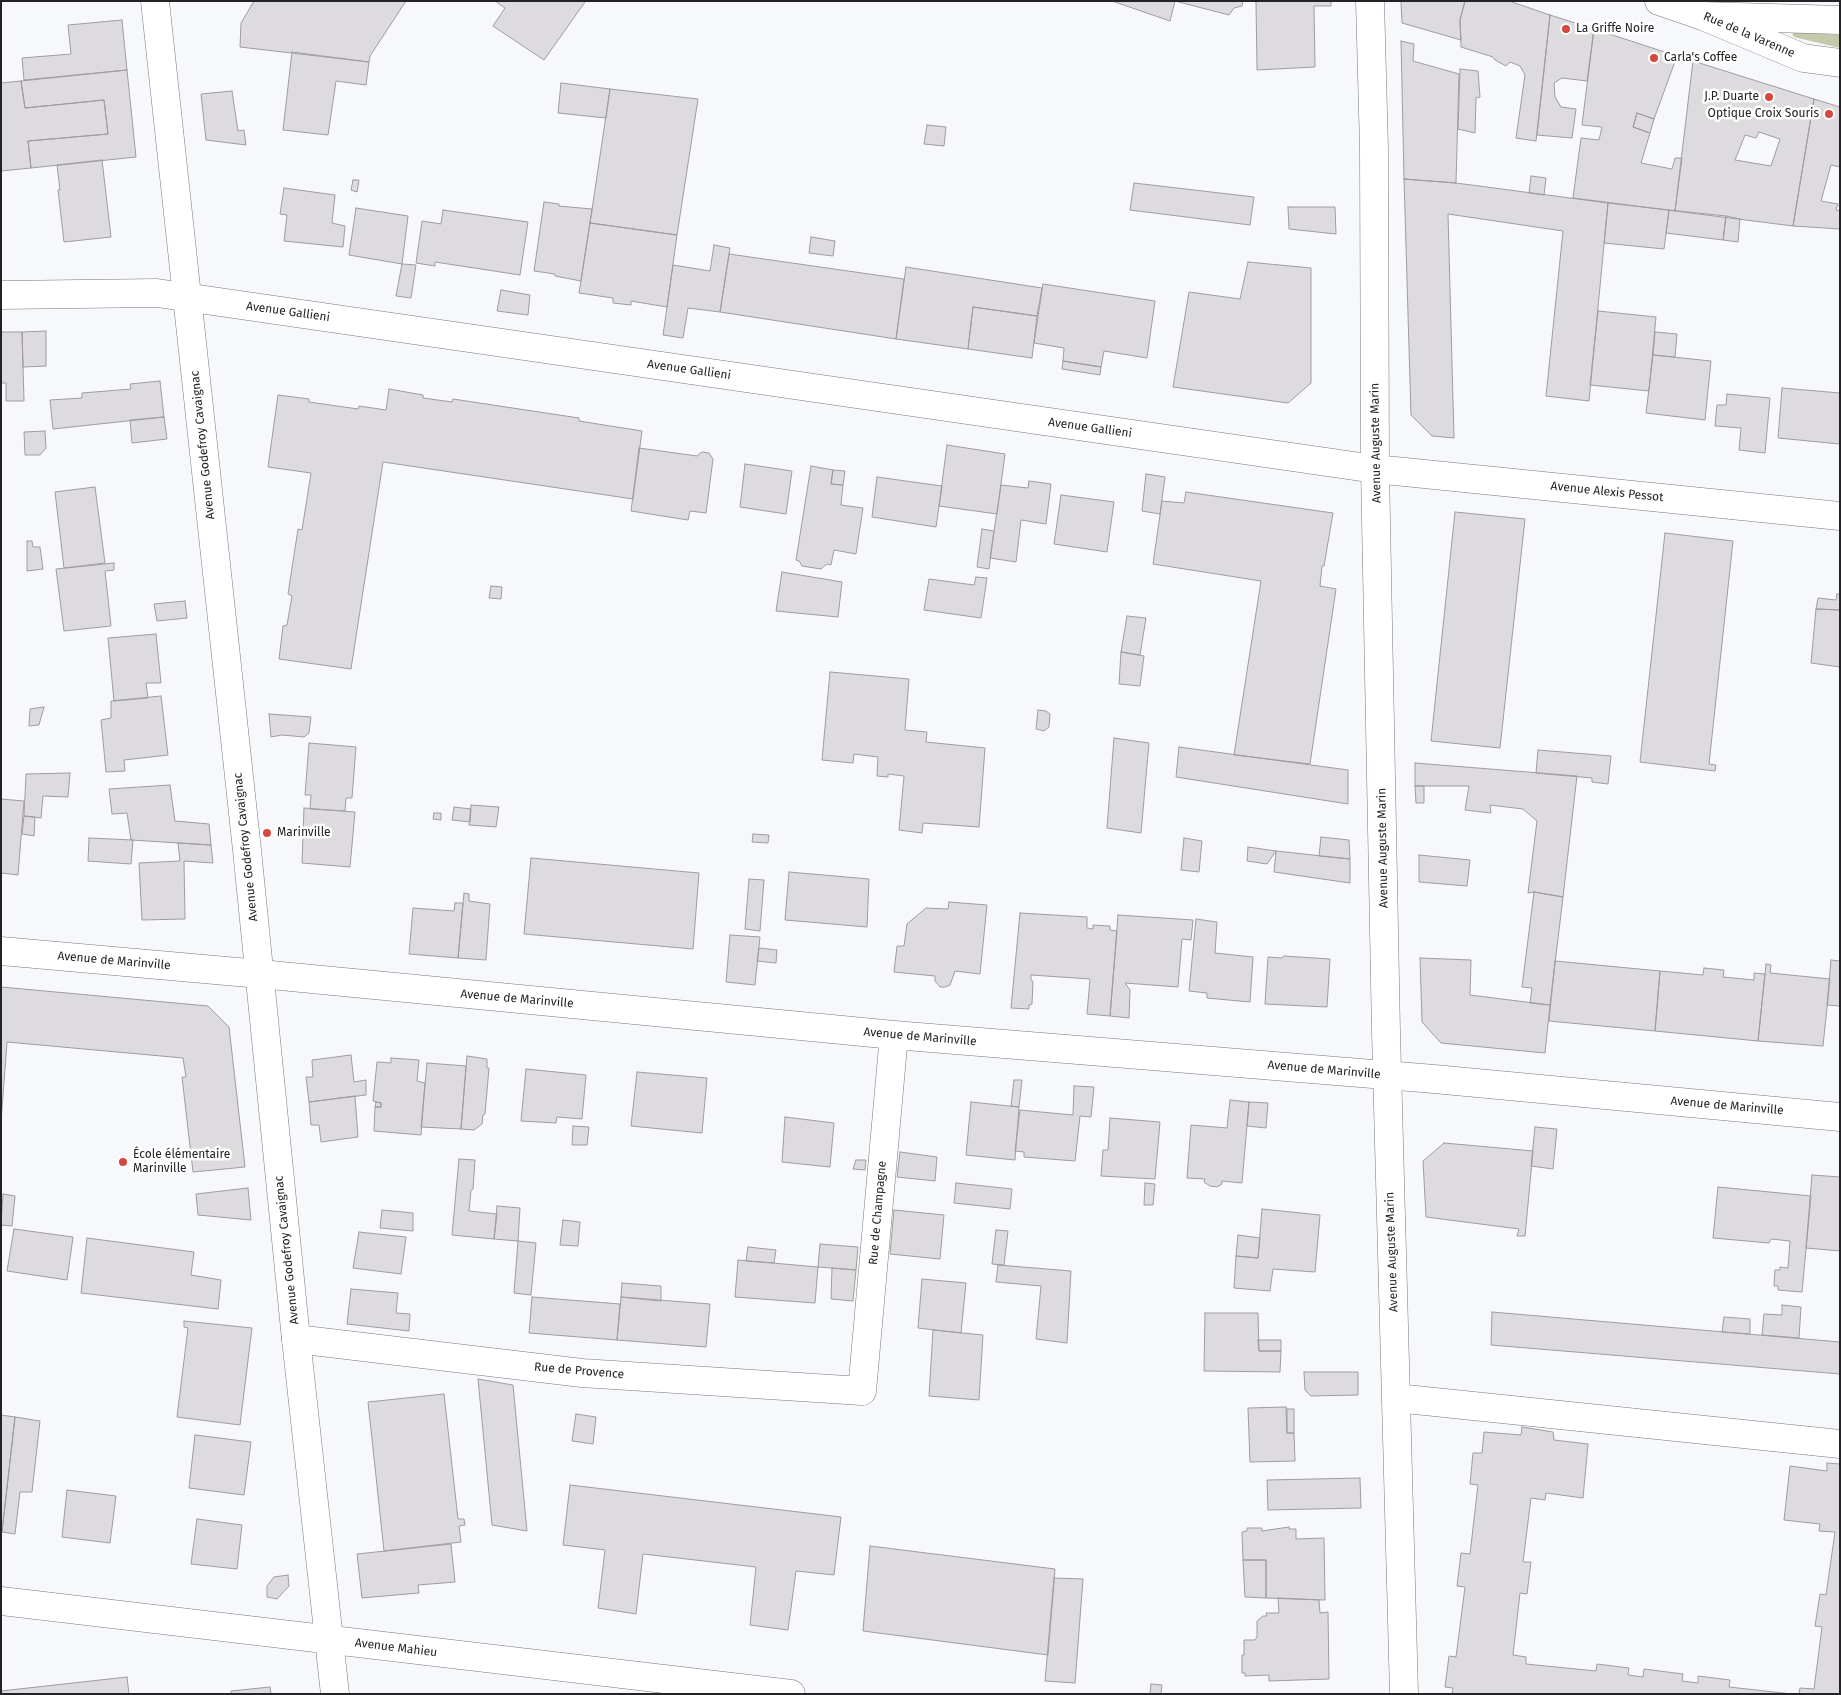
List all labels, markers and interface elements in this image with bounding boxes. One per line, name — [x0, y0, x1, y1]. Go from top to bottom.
street label: Rue de la Varenne — [1701, 9, 1797, 61]
place label: La Griffe Noire — [1576, 22, 1654, 36]
marker: La Griffe Noire — [1560, 23, 1572, 35]
place label: Carla's Coffee — [1664, 51, 1737, 65]
marker: Carla's Coffee — [1648, 52, 1660, 64]
place label: J.P. Duarte — [1704, 90, 1759, 104]
marker: J.P. Duarte — [1763, 91, 1775, 103]
place label: Optique Croix Souris — [1708, 107, 1819, 121]
marker: Optique Croix Souris — [1823, 108, 1835, 120]
street label: Avenue Gallieni — [245, 299, 331, 325]
street label: Avenue Gallieni — [646, 357, 732, 383]
street label: Avenue Godefroy Cavaignac — [188, 370, 218, 520]
street label: Avenue Auguste Marin — [1368, 383, 1384, 503]
street label: Avenue Gallieni — [1047, 415, 1133, 441]
street label: Avenue Alexis Pessot — [1550, 479, 1664, 505]
street label: Avenue Godefroy Cavaignac — [231, 772, 261, 922]
street label: Avenue Auguste Marin — [1375, 788, 1391, 908]
place label: Marinville — [277, 826, 331, 840]
marker: Marinville — [261, 827, 273, 839]
street label: Avenue de Marinville — [57, 949, 171, 973]
street label: Avenue de Marinville — [460, 987, 574, 1011]
street label: Avenue de Marinville — [863, 1025, 977, 1049]
street label: Avenue de Marinville — [1267, 1058, 1381, 1082]
street label: Avenue de Marinville — [1670, 1094, 1784, 1118]
place label: École élémentaire Marinville — [133, 1148, 230, 1176]
marker: École élémentaire Marinville — [117, 1156, 129, 1168]
street label: Rue de Champagne — [866, 1160, 890, 1266]
street label: Avenue Godefroy Cavaignac — [272, 1175, 302, 1325]
street label: Avenue Auguste Marin — [1383, 1192, 1401, 1312]
street label: Rue de Provence — [533, 1360, 625, 1382]
street label: Avenue Mahieu — [354, 1636, 438, 1660]

